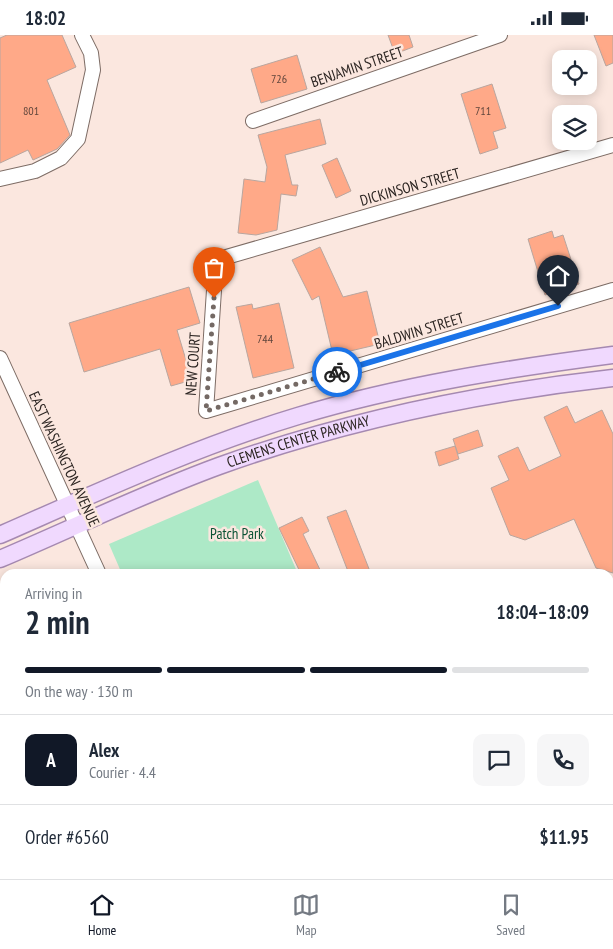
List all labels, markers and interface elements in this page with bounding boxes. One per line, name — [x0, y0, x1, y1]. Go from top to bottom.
text: 18:02 — [25, 6, 66, 30]
street label: BENJAMIN STREET — [308, 42, 406, 91]
map controls — [552, 50, 597, 150]
button: locate — [552, 50, 597, 95]
house number: 726 — [271, 71, 287, 86]
house number: 801 — [23, 103, 39, 118]
house number: 711 — [475, 103, 491, 118]
button: layers — [552, 105, 597, 150]
street label: DICKINSON STREET — [358, 163, 462, 210]
pin — [193, 247, 235, 298]
icon: bag — [200, 254, 228, 282]
pin — [537, 255, 579, 306]
icon: home — [544, 262, 572, 290]
street label: BALDWIN STREET — [372, 308, 466, 353]
street label: NEW COURT — [181, 331, 204, 396]
house number: 744 — [257, 331, 274, 346]
courier — [312, 347, 362, 397]
icon: bike — [323, 358, 351, 386]
street label: EAST WASHINGTON AVENUE — [25, 388, 104, 529]
street label: CLEMENS CENTER PARKWAY — [224, 411, 372, 472]
park label: Patch Park — [210, 524, 264, 543]
text: Arriving in — [25, 583, 82, 603]
text: 18:04–18:09 — [496, 600, 589, 624]
text: 2 min — [25, 601, 90, 643]
text: On the way · 130 m — [25, 681, 133, 701]
button: chat — [473, 734, 525, 786]
button: phone — [537, 734, 589, 786]
text: Alex — [89, 738, 119, 762]
text: A — [46, 748, 56, 772]
text: Courier · 4.4 — [89, 762, 156, 782]
text: Order #6560 — [25, 825, 109, 849]
text: $11.95 — [540, 825, 589, 849]
tab: Home — [88, 891, 116, 939]
tab: Map — [292, 891, 320, 939]
tab: Saved — [496, 891, 525, 939]

